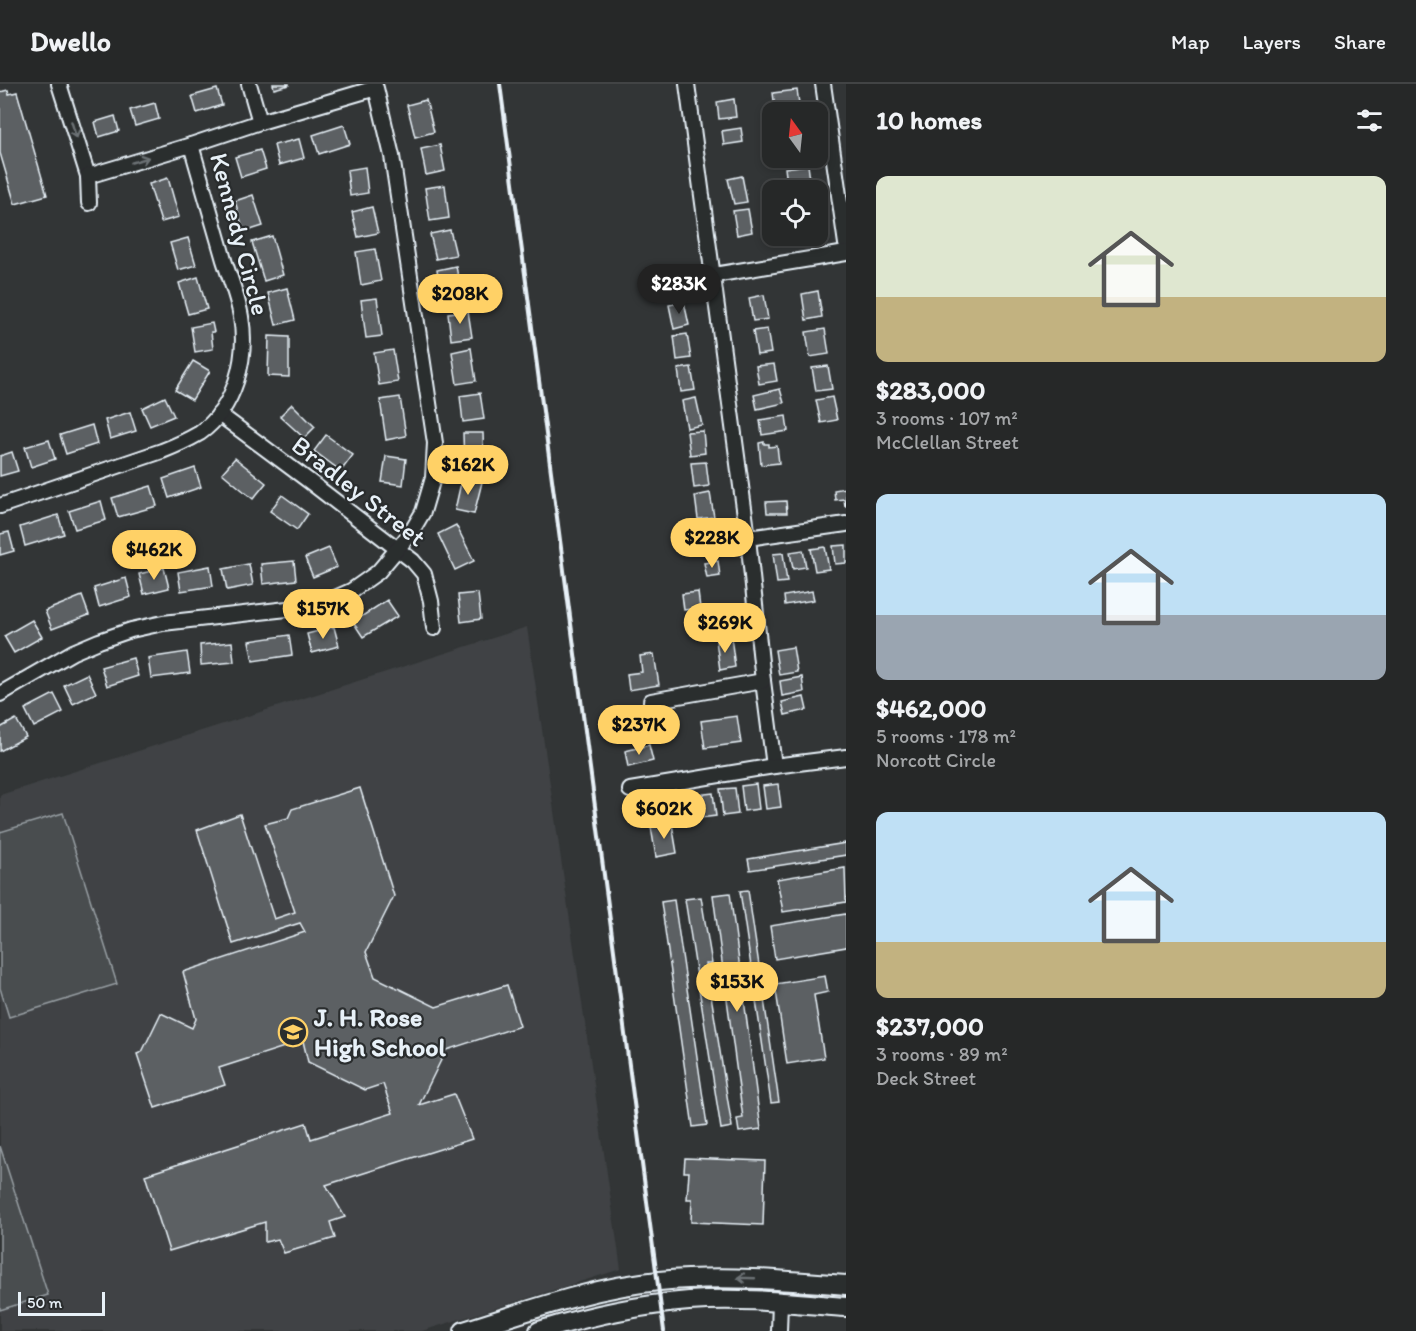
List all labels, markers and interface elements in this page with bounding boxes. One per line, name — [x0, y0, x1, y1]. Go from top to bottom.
text: Dwello — [30, 24, 111, 58]
text: Map — [1171, 29, 1210, 54]
text: Layers — [1243, 29, 1301, 54]
text: Share — [1334, 29, 1386, 54]
north arrow — [762, 102, 828, 168]
map controls — [762, 102, 828, 246]
text: 10 homes — [876, 104, 982, 136]
icon: filters — [1353, 104, 1386, 137]
one-way arrow — [69, 120, 80, 139]
street label: Kennedy Circle — [203, 149, 277, 319]
one-way arrow — [130, 154, 149, 165]
button: locate — [762, 180, 828, 246]
icon: home — [1077, 215, 1185, 323]
pin: $283K — [637, 264, 721, 315]
text: $283K — [651, 271, 707, 295]
pin: $208K — [418, 274, 502, 325]
text: $208K — [432, 281, 488, 305]
text: $283,000 — [876, 374, 986, 406]
text: 3 rooms · 107 m² — [876, 406, 1018, 430]
street label: Bradley Street — [285, 429, 433, 554]
text: McClellan Street — [876, 430, 1019, 454]
pin: $162K — [426, 445, 510, 496]
text: $162K — [441, 452, 495, 476]
pin: $228K — [670, 518, 754, 569]
text: $228K — [685, 525, 739, 549]
pin: $462K — [112, 530, 196, 581]
icon: home — [1077, 533, 1185, 641]
text: $462K — [126, 537, 182, 561]
pin: $157K — [281, 589, 365, 640]
text: $157K — [297, 596, 349, 620]
pin: $269K — [683, 603, 767, 654]
text: $269K — [698, 610, 752, 634]
text: $462,000 — [876, 692, 986, 724]
pin: $237K — [597, 705, 681, 756]
text: $237K — [612, 712, 666, 736]
text: 5 rooms · 178 m² — [876, 724, 1016, 748]
text: Norcott Circle — [876, 748, 996, 772]
pin: $602K — [622, 789, 706, 840]
text: $602K — [636, 796, 692, 820]
icon: home — [1077, 851, 1185, 959]
pin: $153K — [695, 962, 779, 1013]
text: $153K — [710, 969, 764, 993]
place label: J. H. Rose High School — [313, 1001, 446, 1063]
text: $237,000 — [876, 1010, 984, 1042]
school or university icon: J. H. Rose High School — [277, 1016, 309, 1048]
text: 3 rooms · 89 m² — [876, 1042, 1008, 1066]
text: Deck Street — [876, 1066, 976, 1090]
one-way arrow — [736, 1273, 756, 1284]
scale bar — [18, 1289, 105, 1316]
text: 50 m — [27, 1293, 62, 1312]

